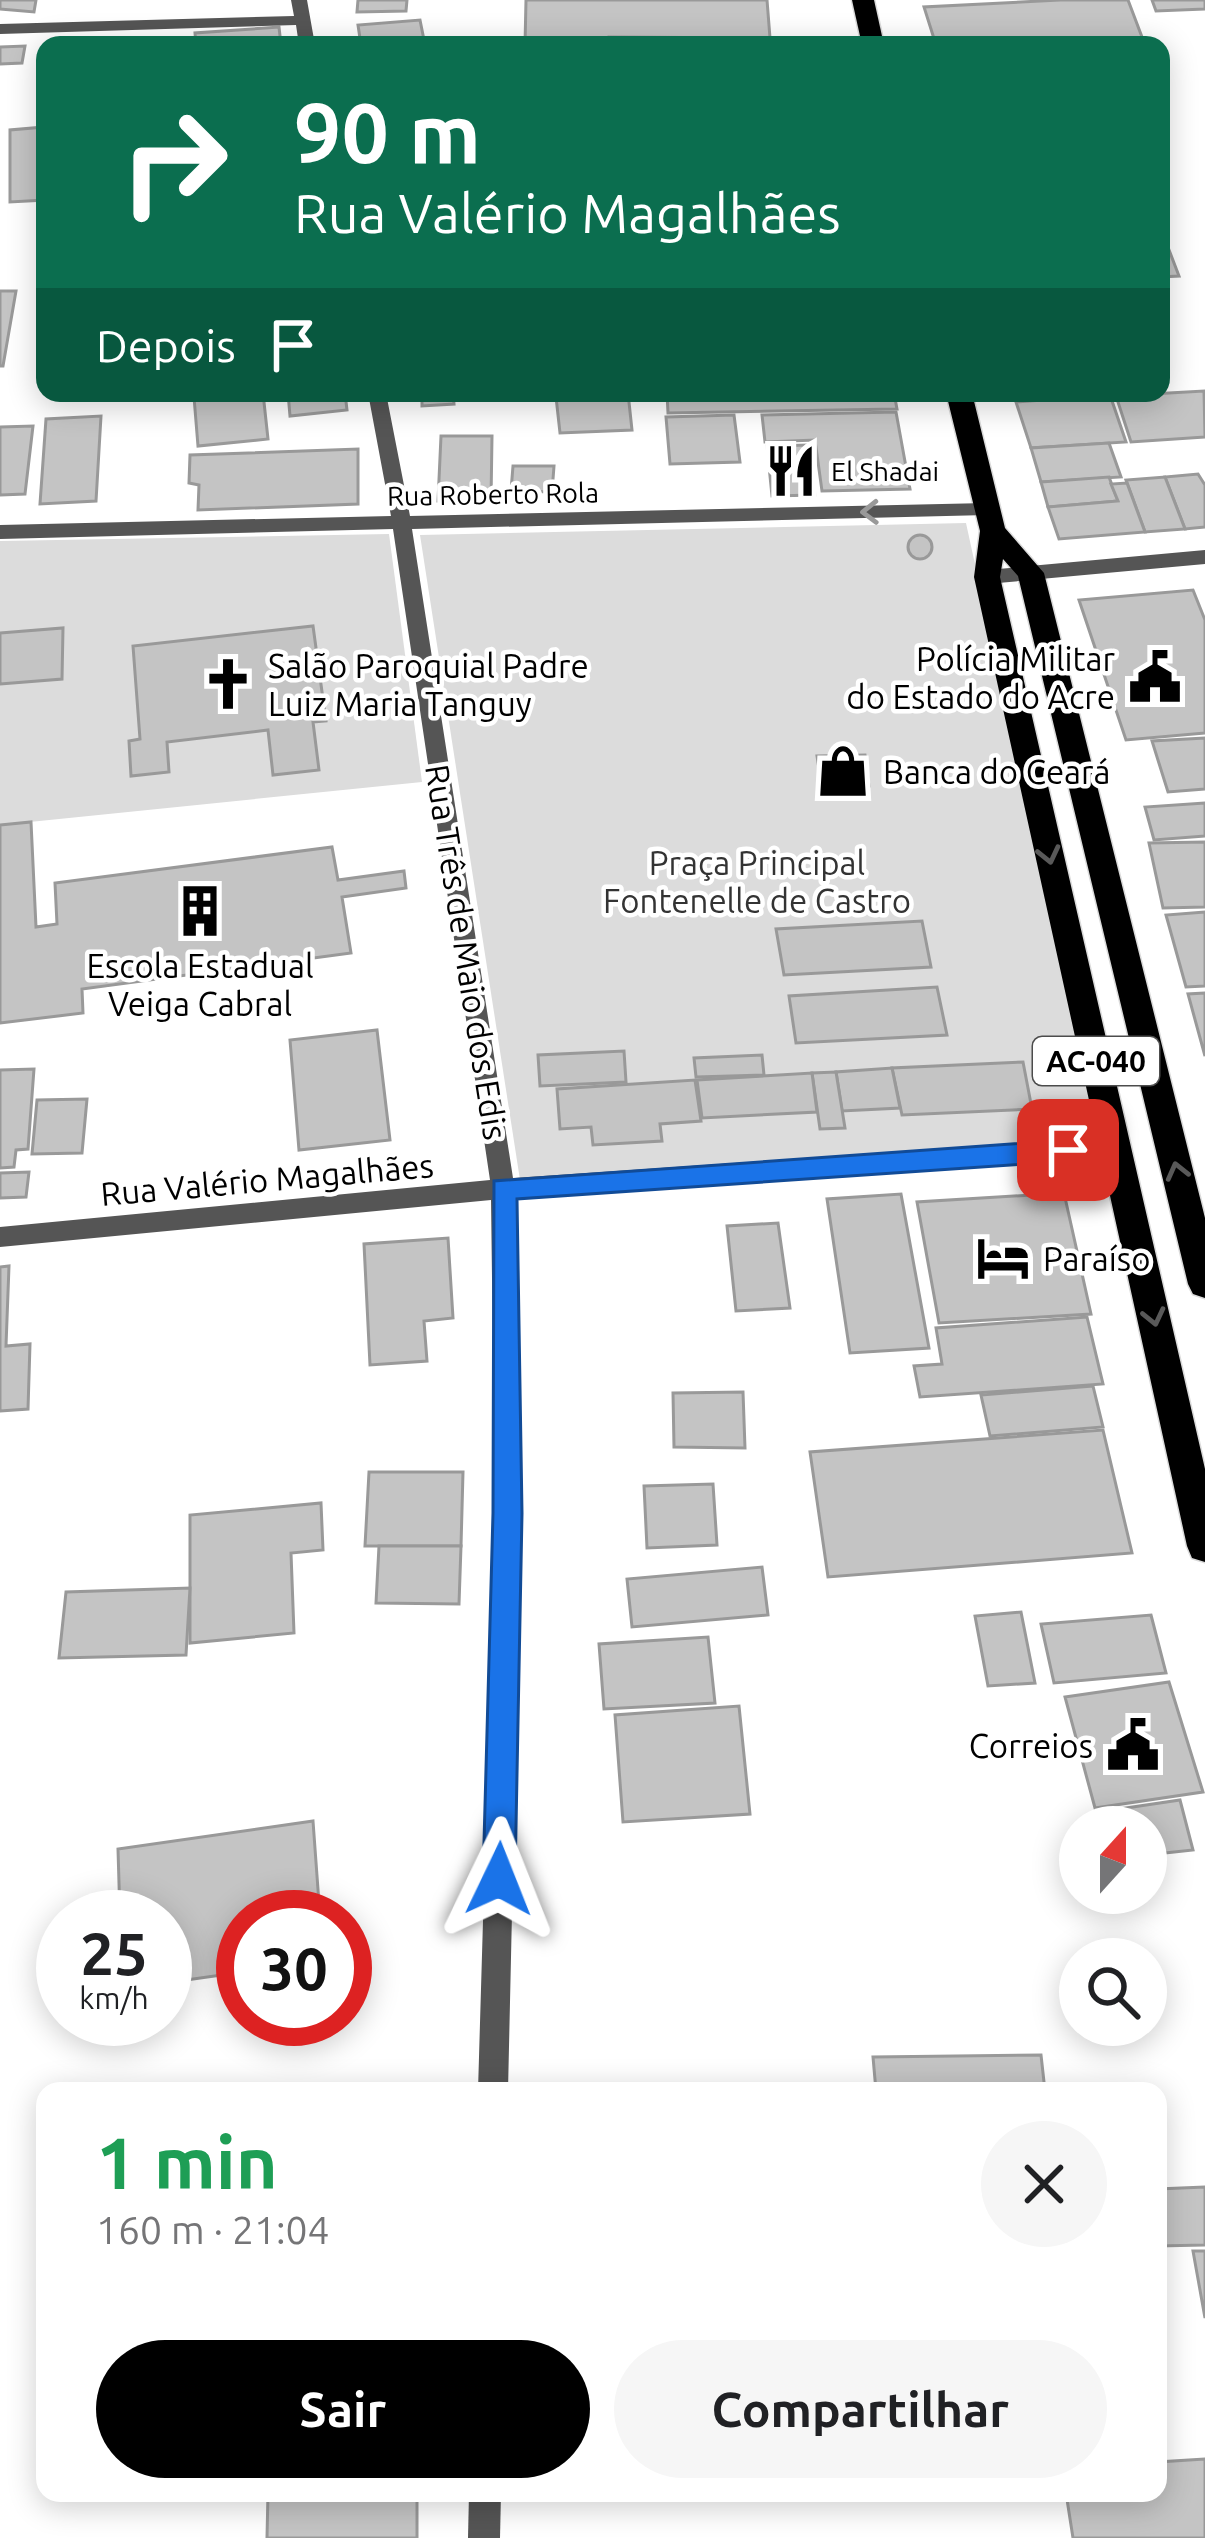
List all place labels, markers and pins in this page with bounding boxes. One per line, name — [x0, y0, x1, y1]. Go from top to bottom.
restaurant icon: El Shadai — [762, 442, 820, 500]
place label: El Shadai — [831, 456, 939, 486]
place label: Polícia Militar do Estado do Acre — [846, 640, 1115, 715]
place label: Salão Paroquial Padre Luiz Maria Tanguy — [268, 647, 589, 722]
public building icon: Polícia Militar do Estado do Acre — [1126, 648, 1184, 706]
church icon: Salão Paroquial Padre Luiz Maria Tanguy — [199, 655, 257, 713]
shop icon: Banca do Ceará — [814, 742, 872, 800]
place label: Banca do Ceará — [883, 753, 1111, 790]
building icon: Escola Estadual Veiga Cabral — [171, 882, 229, 940]
place label: Escola Estadual Veiga Cabral — [86, 947, 314, 1022]
pin — [1017, 1099, 1119, 1201]
hotel icon: Paraíso — [974, 1229, 1032, 1287]
place label: Paraíso — [1043, 1240, 1150, 1277]
public building icon: Correios — [1104, 1716, 1162, 1774]
place label: Correios — [969, 1727, 1093, 1764]

